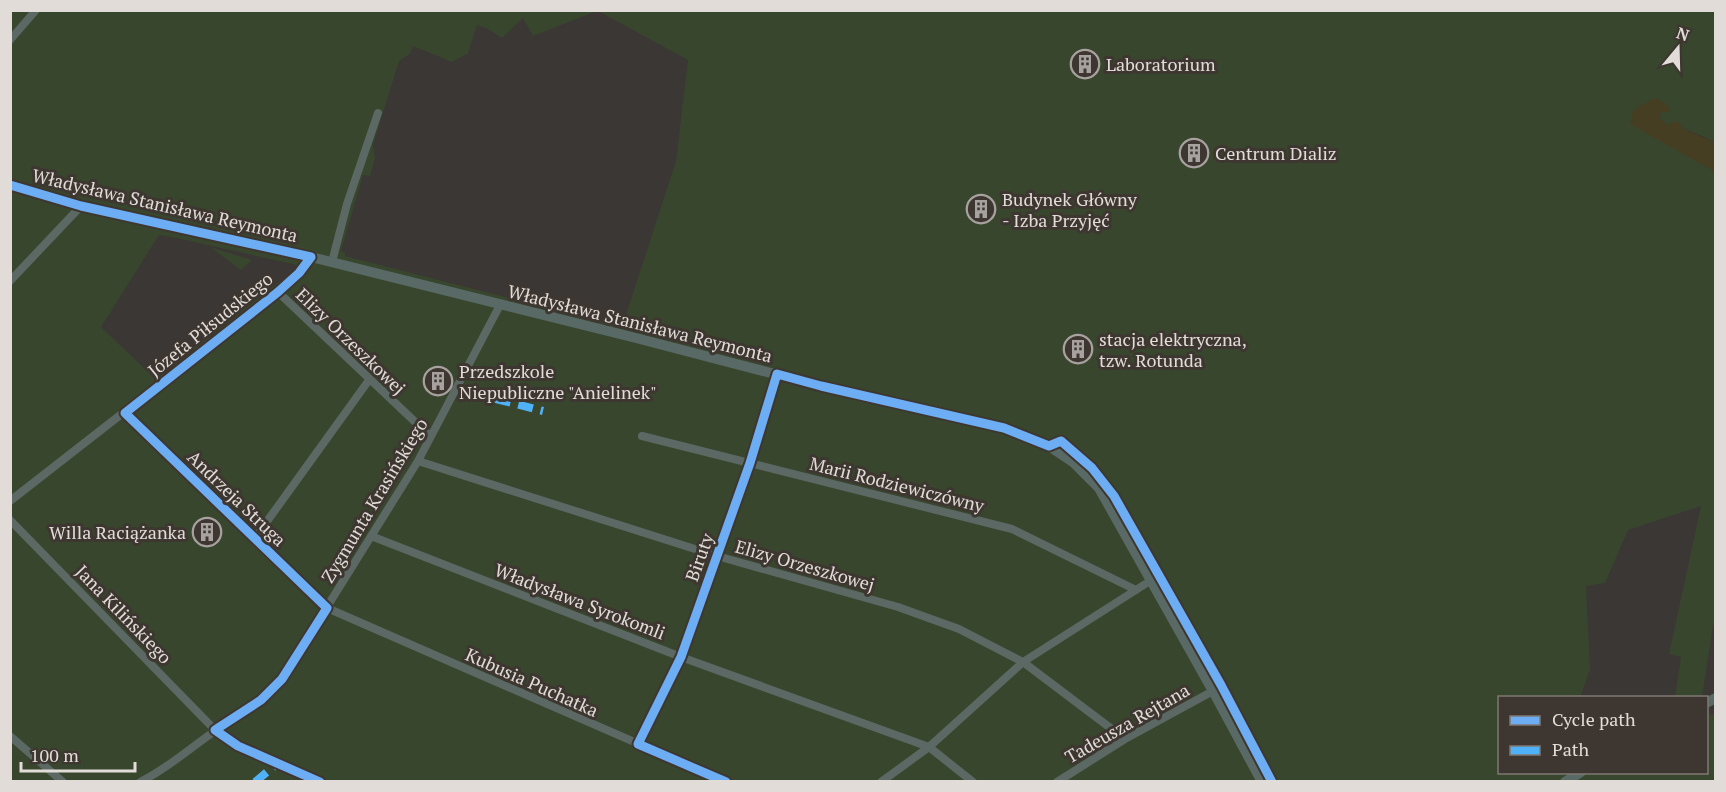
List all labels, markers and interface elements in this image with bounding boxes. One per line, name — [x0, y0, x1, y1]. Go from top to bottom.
north arrow — [1648, 18, 1708, 78]
text: N — [1674, 21, 1692, 46]
building icon: Laboratorium — [1069, 48, 1101, 80]
place label: Laboratorium — [1106, 52, 1216, 76]
building icon: Centrum Dializ — [1178, 137, 1210, 169]
place label: Centrum Dializ — [1215, 141, 1337, 165]
street label: Władysława Stanisława Reymonta — [30, 163, 300, 247]
place label: Budynek Główny - Izba Przyjęć — [1002, 187, 1138, 232]
building icon: Budynek Główny - Izba Przyjęć — [965, 193, 997, 225]
street label: Józefa Piłsudskiego — [143, 266, 278, 382]
street label: Władysława Stanisława Reymonta — [505, 278, 775, 368]
street label: Elizy Orzeszkowej — [291, 282, 411, 400]
place label: stacja elektryczna, tzw. Rotunda — [1099, 327, 1247, 372]
building icon: stacja elektryczna, tzw. Rotunda — [1062, 333, 1094, 365]
place label: Przedszkole Niepubliczne "Anielinek" — [459, 359, 657, 404]
building icon: Przedszkole Niepubliczne "Anielinek" — [422, 365, 454, 397]
street label: Zygmunta Krasińskiego — [315, 413, 433, 587]
street label: Andrzeja Struga — [183, 445, 291, 551]
street label: Marii Rodziewiczówny — [807, 451, 988, 518]
building icon: Willa Raciążanka — [191, 516, 223, 548]
place label: Willa Raciążanka — [49, 520, 186, 544]
street label: Biruty — [679, 529, 719, 584]
street label: Elizy Orzeszkowej — [733, 534, 877, 596]
street label: Władysława Syrokomli — [491, 557, 669, 645]
street label: Jana Kilińskiego — [71, 559, 177, 669]
street label: Kubusia Puchatka — [462, 642, 602, 722]
street label: Tadeusza Rejtana — [1060, 678, 1194, 768]
legend — [1498, 696, 1708, 774]
text: Cycle path — [1552, 707, 1636, 731]
scale bar — [21, 735, 135, 773]
text: Path — [1552, 737, 1589, 761]
text: 100 m — [30, 743, 79, 767]

